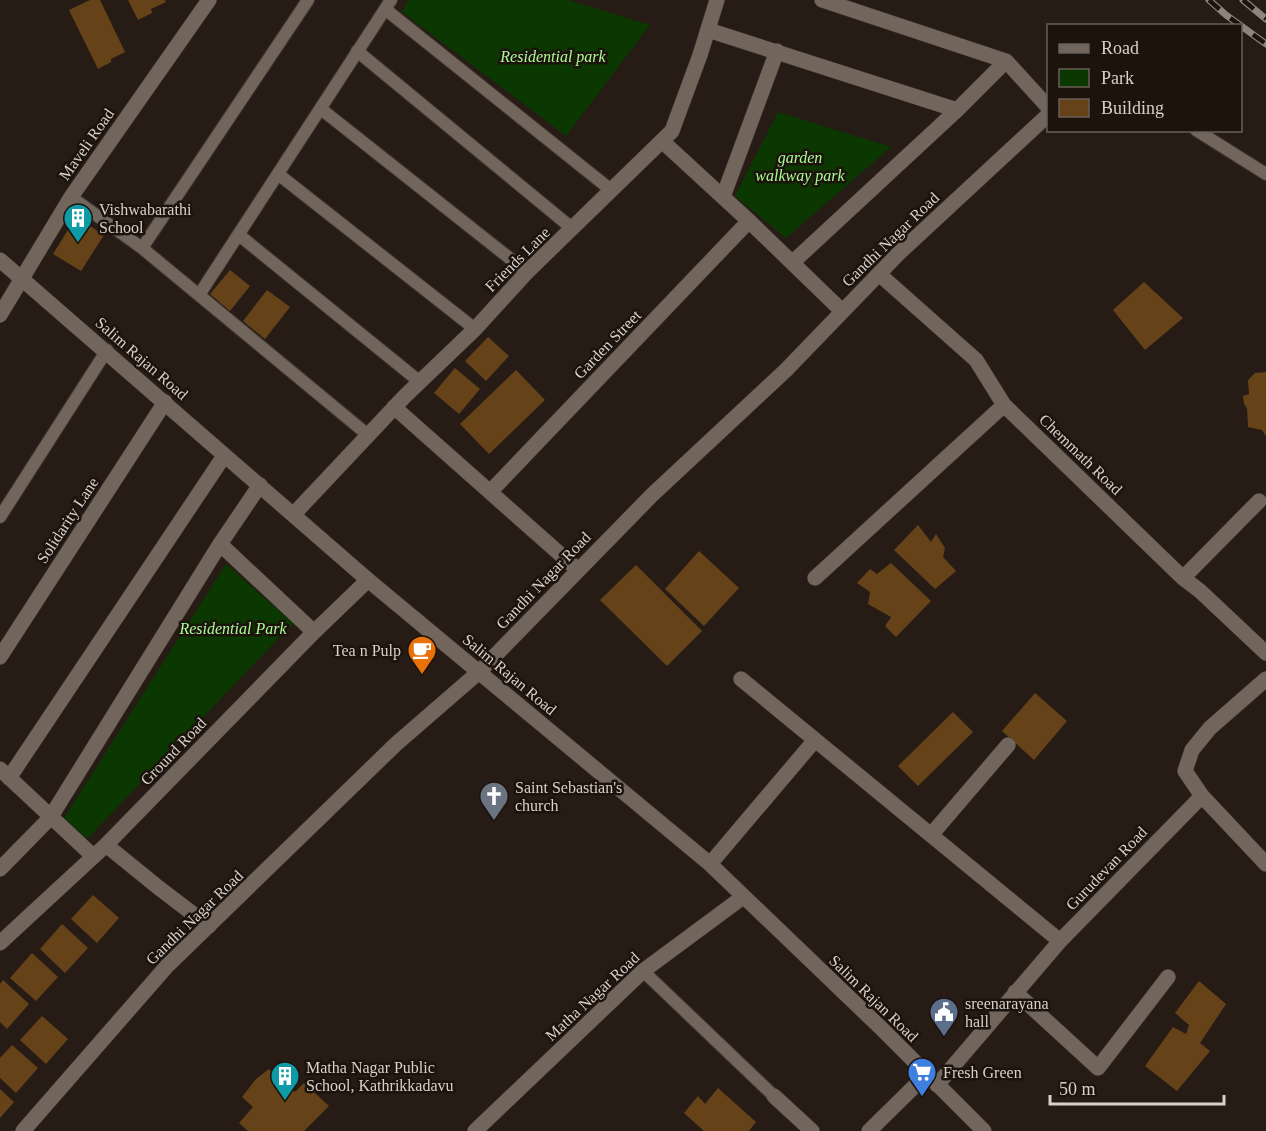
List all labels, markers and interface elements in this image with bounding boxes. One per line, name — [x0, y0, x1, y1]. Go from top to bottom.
legend — [1047, 24, 1242, 132]
text: Road — [1101, 38, 1139, 58]
park label: Residential park — [499, 48, 607, 66]
text: Park — [1101, 68, 1134, 88]
text: Building — [1101, 98, 1164, 118]
street label: Maveli Road — [56, 105, 117, 183]
park label: garden walkway park — [755, 149, 846, 185]
street label: Gandhi Nagar Road — [838, 189, 943, 291]
place label: Vishwabarathi School — [99, 201, 192, 236]
building icon: Vishwabarathi School — [62, 202, 94, 244]
street label: Friends Lane — [482, 224, 553, 295]
street label: Garden Street — [571, 306, 645, 382]
street label: Salim Rajan Road — [92, 314, 191, 404]
street label: Chemmath Road — [1036, 411, 1125, 498]
street label: Solidarity Lane — [33, 474, 102, 567]
street label: Gandhi Nagar Road — [493, 528, 595, 633]
park label: Residential Park — [178, 620, 287, 637]
street label: Salim Rajan Road — [459, 630, 560, 719]
cafe icon: Tea n Pulp — [406, 634, 438, 676]
place label: Tea n Pulp — [333, 642, 401, 660]
street label: Ground Road — [137, 714, 210, 788]
place label: Saint Sebastian's church — [515, 779, 622, 814]
church icon: Saint Sebastian's church — [478, 780, 510, 822]
street label: Gurudevan Road — [1062, 823, 1150, 913]
street label: Gandhi Nagar Road — [142, 867, 247, 969]
street label: Matha Nagar Road — [542, 949, 643, 1045]
street label: Salim Rajan Road — [825, 952, 921, 1046]
place label: sreenarayana hall — [965, 995, 1049, 1030]
public building icon: sreenarayana hall — [928, 996, 960, 1038]
supermarket icon: Fresh Green — [906, 1056, 938, 1098]
place label: Matha Nagar Public School, Kathrikkadavu — [306, 1059, 454, 1094]
building icon: Matha Nagar Public School, Kathrikkadavu — [269, 1060, 301, 1102]
place label: Fresh Green — [943, 1064, 1022, 1081]
scale bar — [1050, 1068, 1224, 1106]
text: 50 m — [1059, 1079, 1096, 1099]

